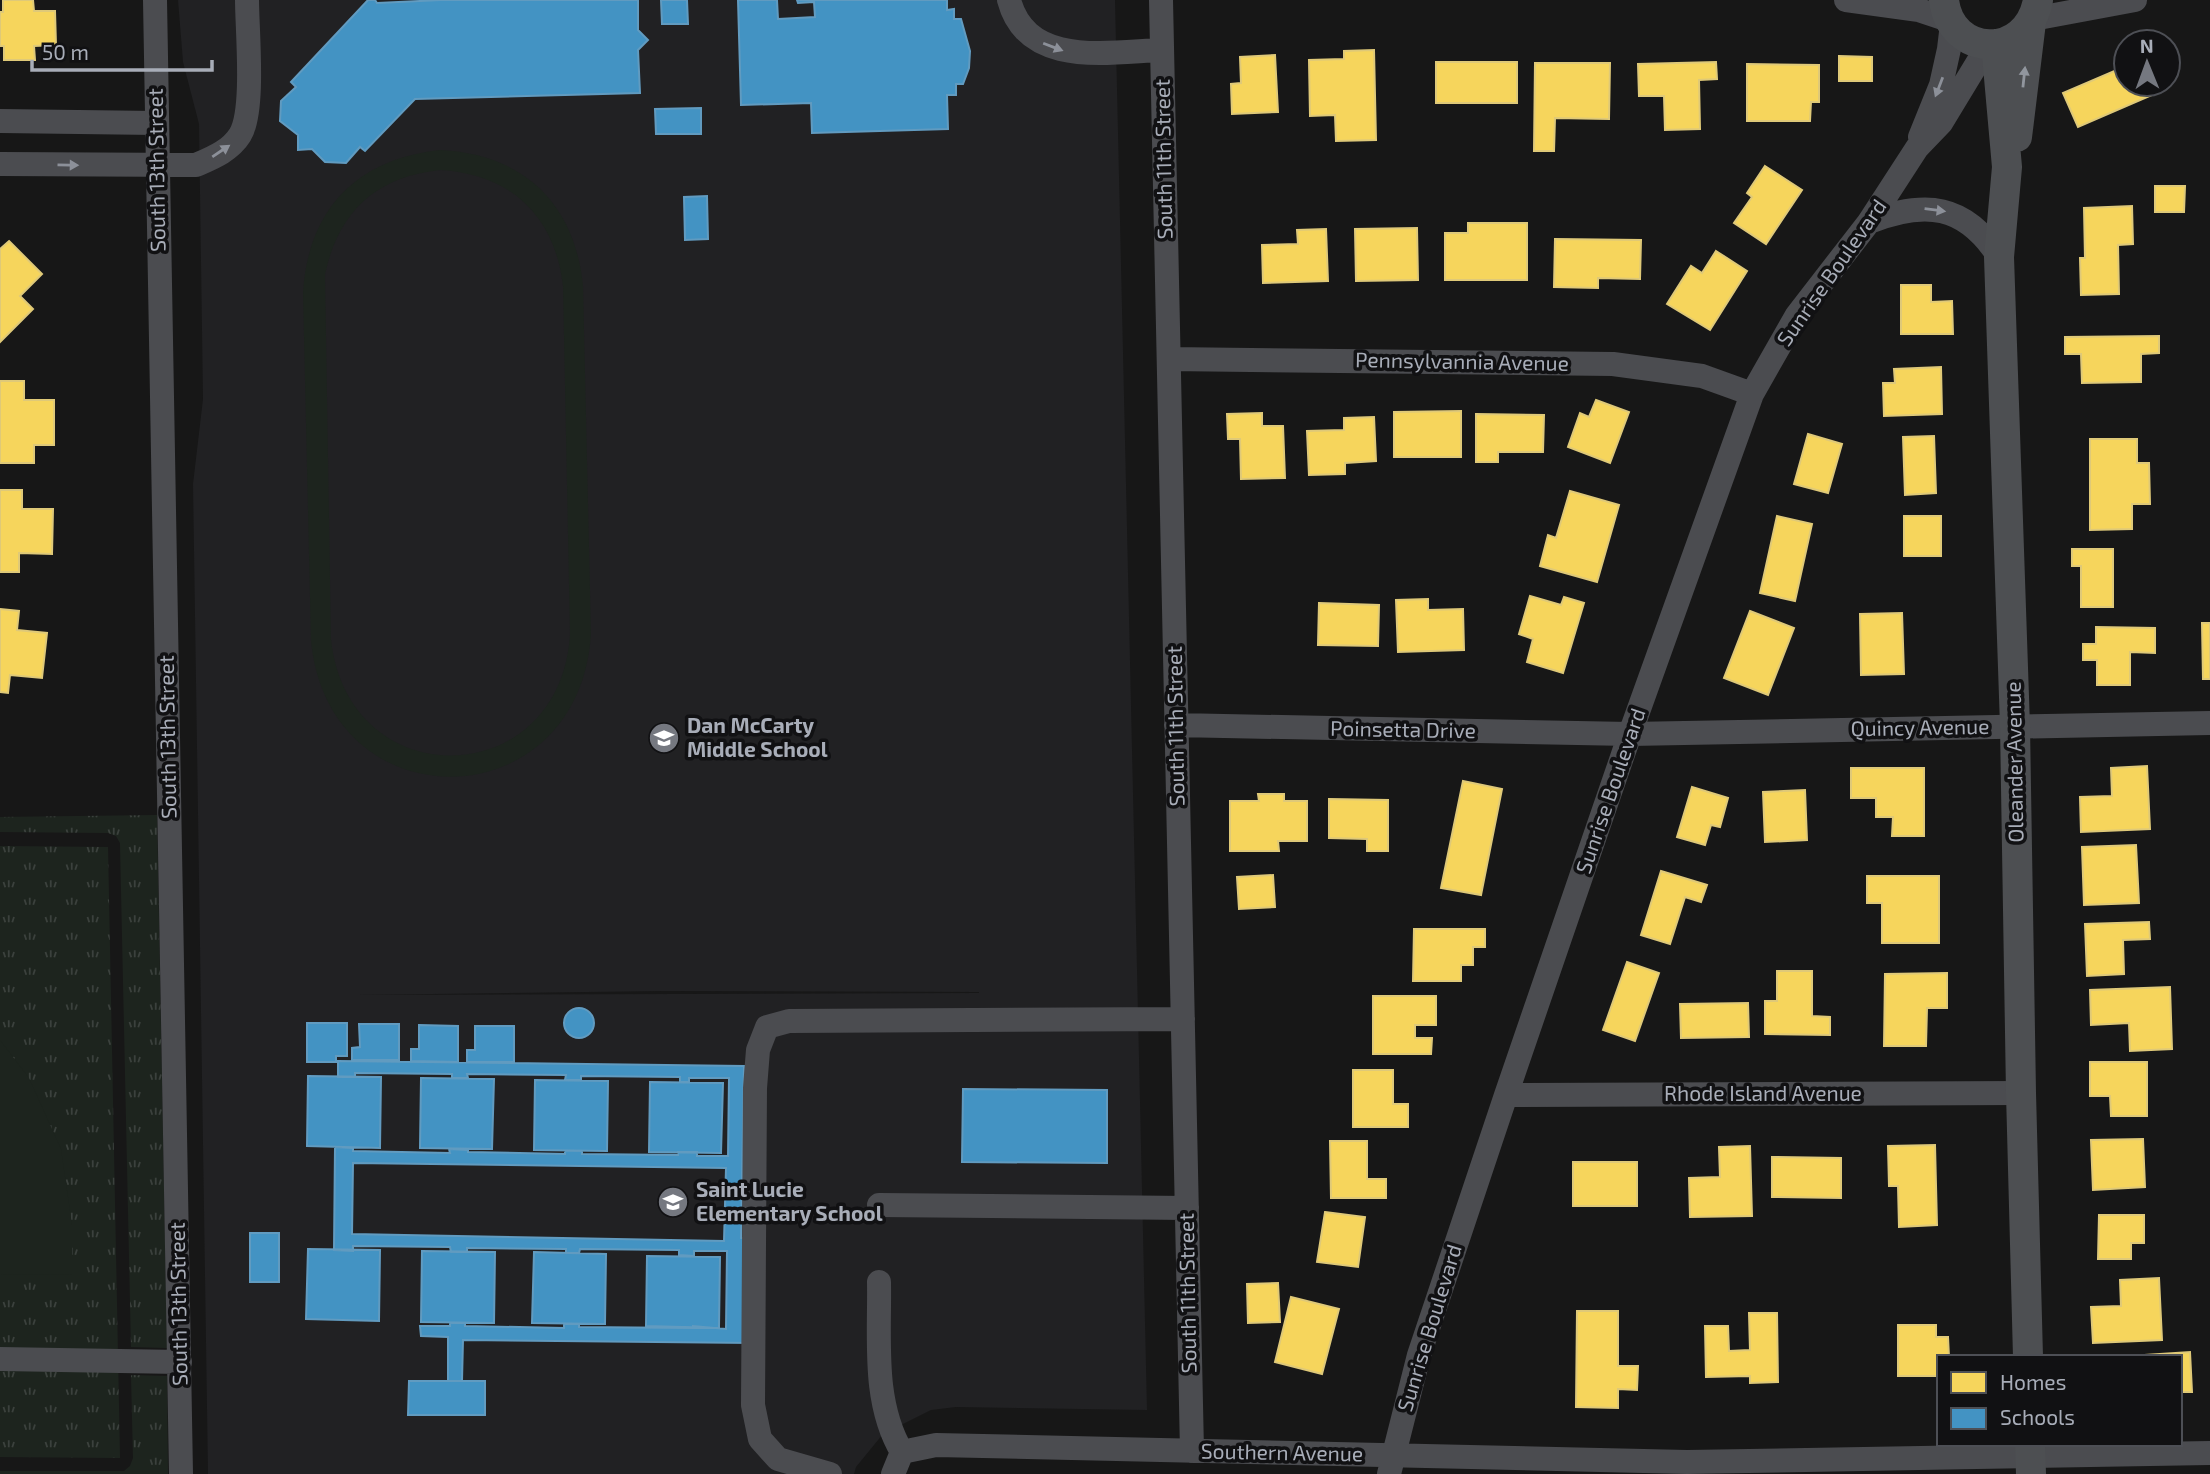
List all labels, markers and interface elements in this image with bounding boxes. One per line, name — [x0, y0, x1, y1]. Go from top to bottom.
scale bar — [32, 28, 212, 72]
north arrow — [2112, 28, 2182, 98]
text: N — [2140, 34, 2154, 57]
text: 50 m — [42, 39, 89, 64]
one-way arrow — [1043, 41, 1064, 52]
one-way arrow — [2019, 65, 2030, 87]
one-way arrow — [1933, 77, 1944, 98]
street label: South 11th Street — [1149, 79, 1176, 239]
street label: South 13th Street — [142, 88, 169, 252]
one-way arrow — [212, 145, 231, 158]
one-way arrow — [57, 159, 79, 171]
street label: Sunrise Boulevard — [1771, 194, 1891, 350]
one-way arrow — [1924, 205, 1946, 216]
street label: Pennsylvannia Avenue — [1355, 346, 1569, 375]
street label: South 11th Street — [1161, 646, 1188, 806]
street label: South 13th Street — [153, 655, 180, 819]
street label: Oleander Avenue — [2000, 681, 2027, 843]
street label: Sunrise Boulevard — [1570, 704, 1650, 877]
place label: Dan McCarty Middle School — [687, 712, 828, 761]
street label: Quincy Avenue — [1850, 713, 1990, 741]
street label: Poinsetta Drive — [1330, 715, 1476, 742]
school or university icon: Dan McCarty Middle School — [647, 721, 681, 755]
street label: Rhode Island Avenue — [1664, 1080, 1862, 1105]
place label: Saint Lucie Elementary School — [696, 1176, 883, 1226]
school or university icon: Saint Lucie Elementary School — [656, 1185, 690, 1219]
street label: South 11th Street — [1173, 1213, 1200, 1373]
street label: South 13th Street — [164, 1222, 191, 1386]
street label: Sunrise Boulevard — [1391, 1241, 1466, 1414]
legend — [1937, 1355, 2182, 1446]
text: Homes — [2000, 1369, 2066, 1394]
text: Schools — [2000, 1404, 2075, 1429]
street label: Southern Avenue — [1201, 1438, 1363, 1465]

